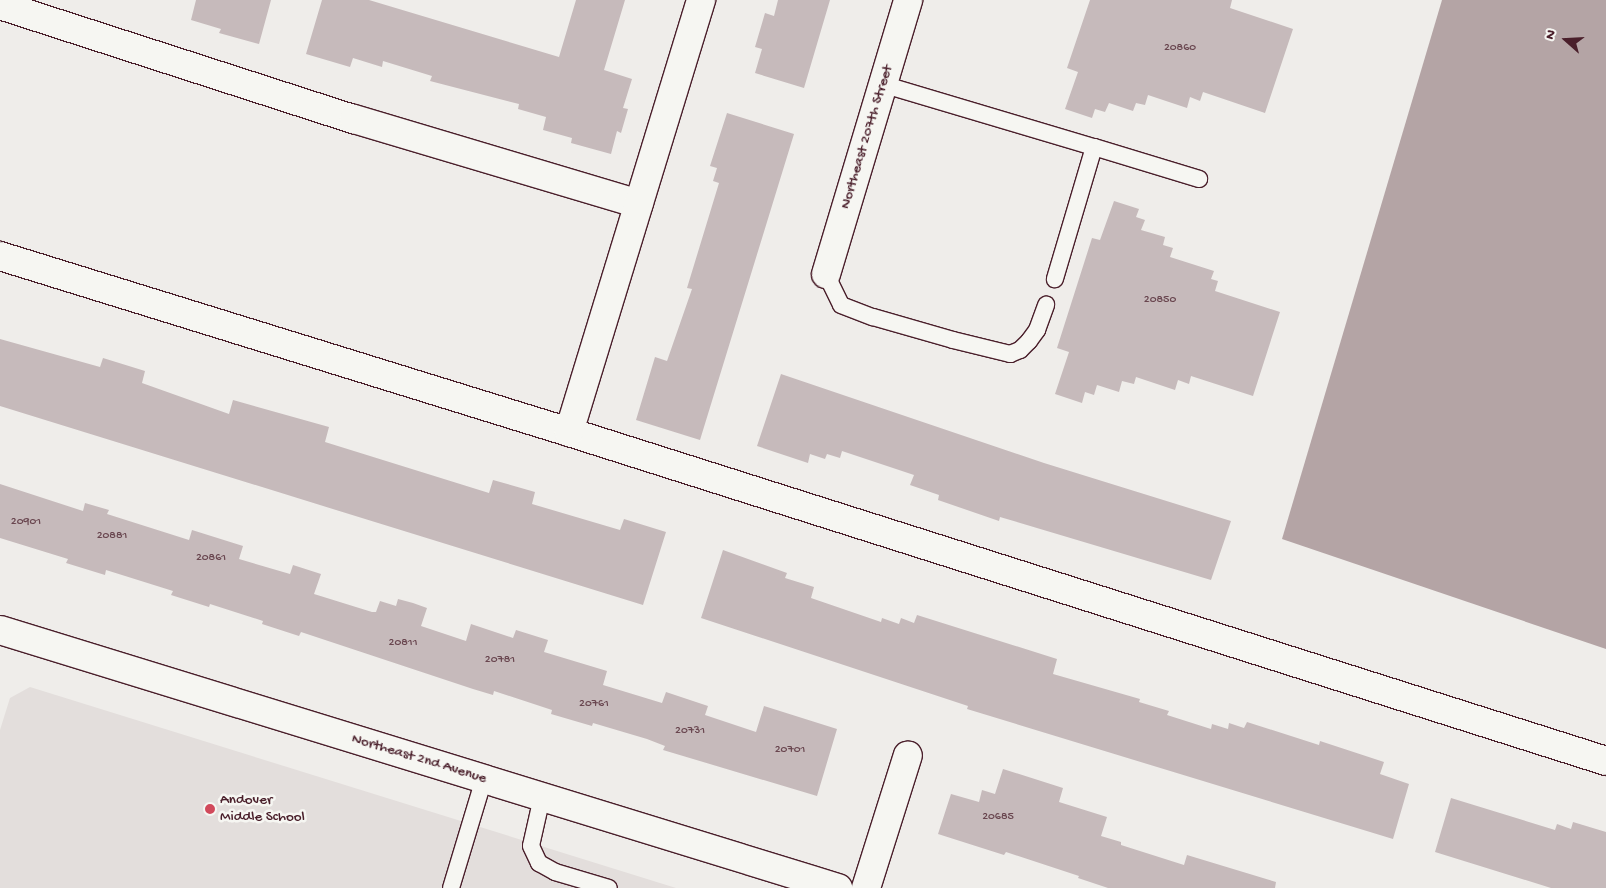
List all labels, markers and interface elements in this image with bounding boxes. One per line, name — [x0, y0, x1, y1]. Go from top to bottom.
north arrow — [1541, 15, 1591, 65]
text: N — [1542, 28, 1561, 42]
house number: 20860 — [1164, 42, 1196, 56]
street label: Northeast 207th Street — [837, 63, 897, 211]
house number: 20850 — [1144, 294, 1176, 308]
house number: 20901 — [11, 516, 41, 530]
house number: 20881 — [97, 530, 127, 544]
house number: 20861 — [196, 552, 226, 566]
house number: 20811 — [389, 637, 417, 651]
house number: 20781 — [485, 654, 515, 668]
house number: 20761 — [579, 698, 609, 712]
house number: 20731 — [675, 725, 705, 739]
street label: Northeast 2nd Avenue — [349, 730, 489, 788]
house number: 20701 — [775, 744, 805, 758]
place label: Andover Middle School — [220, 791, 305, 826]
marker: Andover Middle School — [204, 803, 216, 815]
house number: 20685 — [982, 811, 1014, 825]

